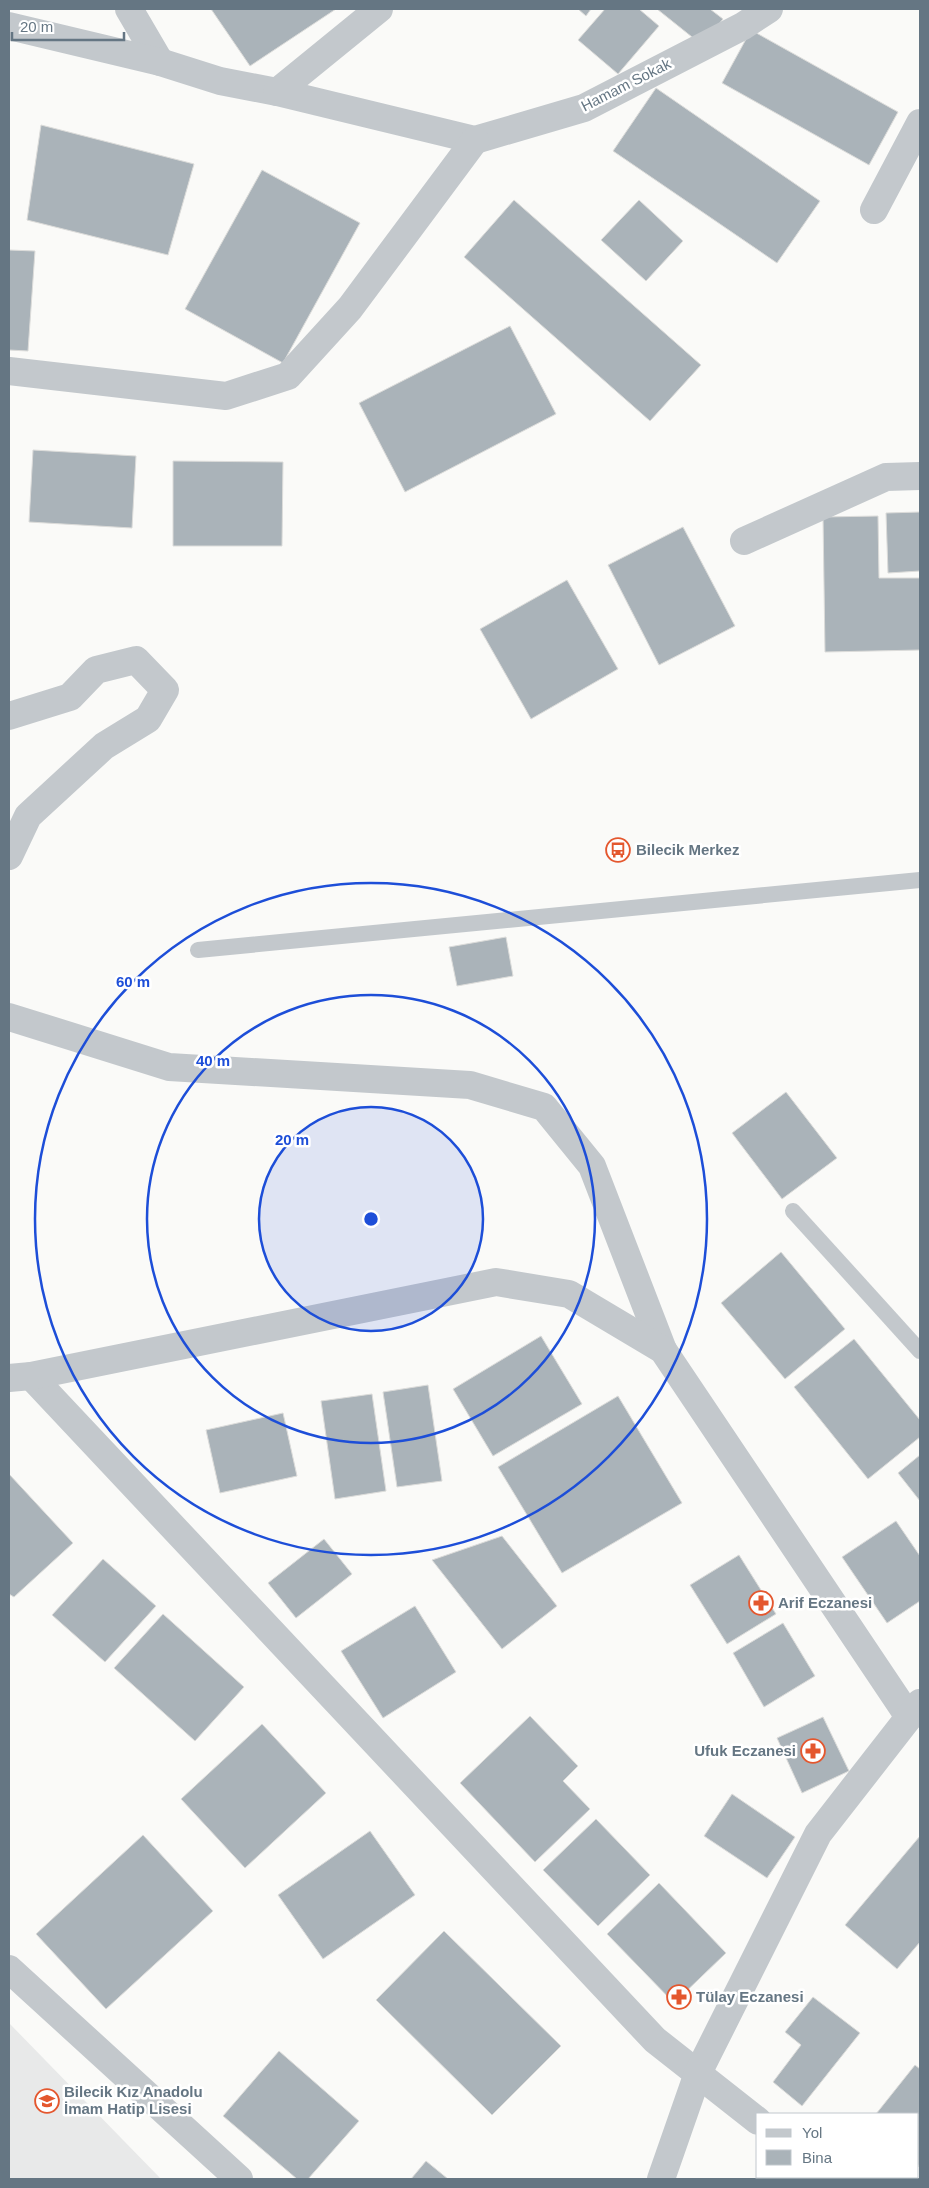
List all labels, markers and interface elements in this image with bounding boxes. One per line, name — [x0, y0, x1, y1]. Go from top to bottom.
scale bar — [12, 10, 125, 42]
text: 20 m — [20, 18, 53, 35]
street label: Hamam Sokak — [578, 54, 674, 114]
bus stop icon: Bilecik Merkez — [605, 837, 631, 863]
place label: Bilecik Merkez — [636, 841, 739, 858]
text: 60 m — [116, 973, 150, 990]
text: 40 m — [196, 1052, 230, 1069]
text: 20 m — [275, 1131, 309, 1148]
centre of rings — [362, 1210, 380, 1228]
pharmacy icon: Arif Eczanesi — [748, 1590, 774, 1616]
place label: Arif Eczanesi — [778, 1594, 872, 1611]
pharmacy icon: Ufuk Eczanesi — [800, 1738, 826, 1764]
place label: Ufuk Eczanesi — [694, 1742, 796, 1759]
pharmacy icon: Tülay Eczanesi — [666, 1984, 692, 2010]
place label: Tülay Eczanesi — [696, 1988, 804, 2005]
place label: Bilecik Kız Anadolu İmam Hatip Lisesi — [64, 2083, 203, 2117]
school or university icon: Bilecik Kız Anadolu İmam Hatip Lisesi — [34, 2088, 60, 2114]
legend — [756, 2113, 919, 2178]
text: Yol — [802, 2124, 822, 2141]
text: Bina — [802, 2149, 833, 2166]

